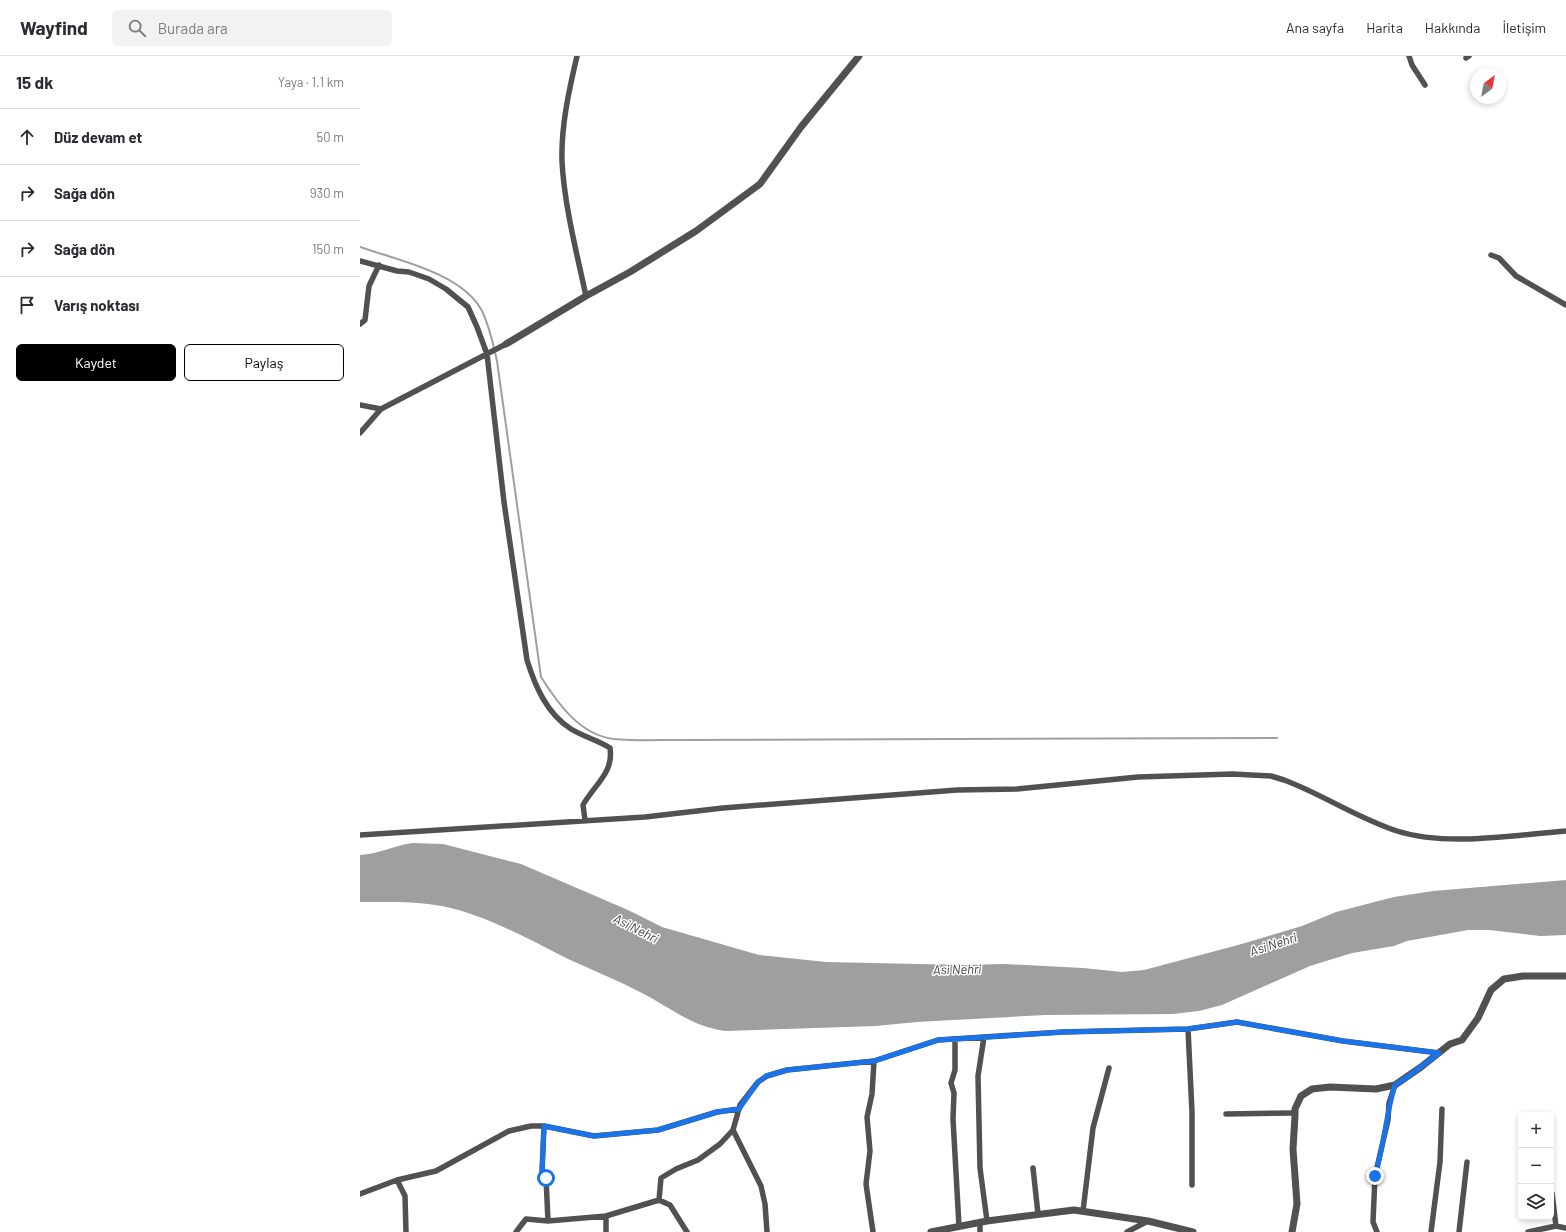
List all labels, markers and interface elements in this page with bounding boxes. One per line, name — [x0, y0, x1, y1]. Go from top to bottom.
search box — [112, 10, 392, 46]
text: Wayfind — [20, 16, 88, 39]
icon: search — [126, 17, 148, 39]
text: Burada ara — [158, 19, 228, 37]
text: Ana sayfa — [1286, 19, 1344, 36]
text: Harita — [1366, 19, 1403, 36]
text: Hakkında — [1425, 19, 1480, 36]
text: İletişim — [1502, 19, 1546, 36]
north arrow — [1470, 68, 1506, 104]
text: 15 dk — [16, 72, 53, 92]
text: Yaya · 1.1 km — [278, 74, 344, 90]
icon: ahead — [16, 126, 38, 148]
text: Düz devam et — [54, 128, 142, 146]
text: 50 m — [317, 129, 344, 145]
icon: right — [16, 182, 38, 204]
text: Sağa dön — [54, 184, 115, 202]
text: 930 m — [310, 185, 344, 201]
icon: right — [16, 238, 38, 260]
text: Sağa dön — [54, 240, 115, 258]
text: 150 m — [312, 241, 344, 257]
icon: arrive — [16, 294, 38, 316]
text: Varış noktası — [54, 296, 139, 314]
button: Kaydet — [16, 344, 176, 381]
button: Paylaş — [184, 344, 344, 381]
water label: Asi Nehri — [611, 910, 661, 946]
water label: Asi Nehri — [1248, 929, 1299, 959]
water label: Asi Nehri — [933, 961, 982, 977]
map controls — [1518, 1112, 1554, 1220]
button: + — [1518, 1112, 1554, 1148]
button: − — [1518, 1148, 1554, 1184]
route end — [1366, 1167, 1384, 1185]
route start — [537, 1169, 555, 1187]
button: layers — [1518, 1184, 1554, 1220]

